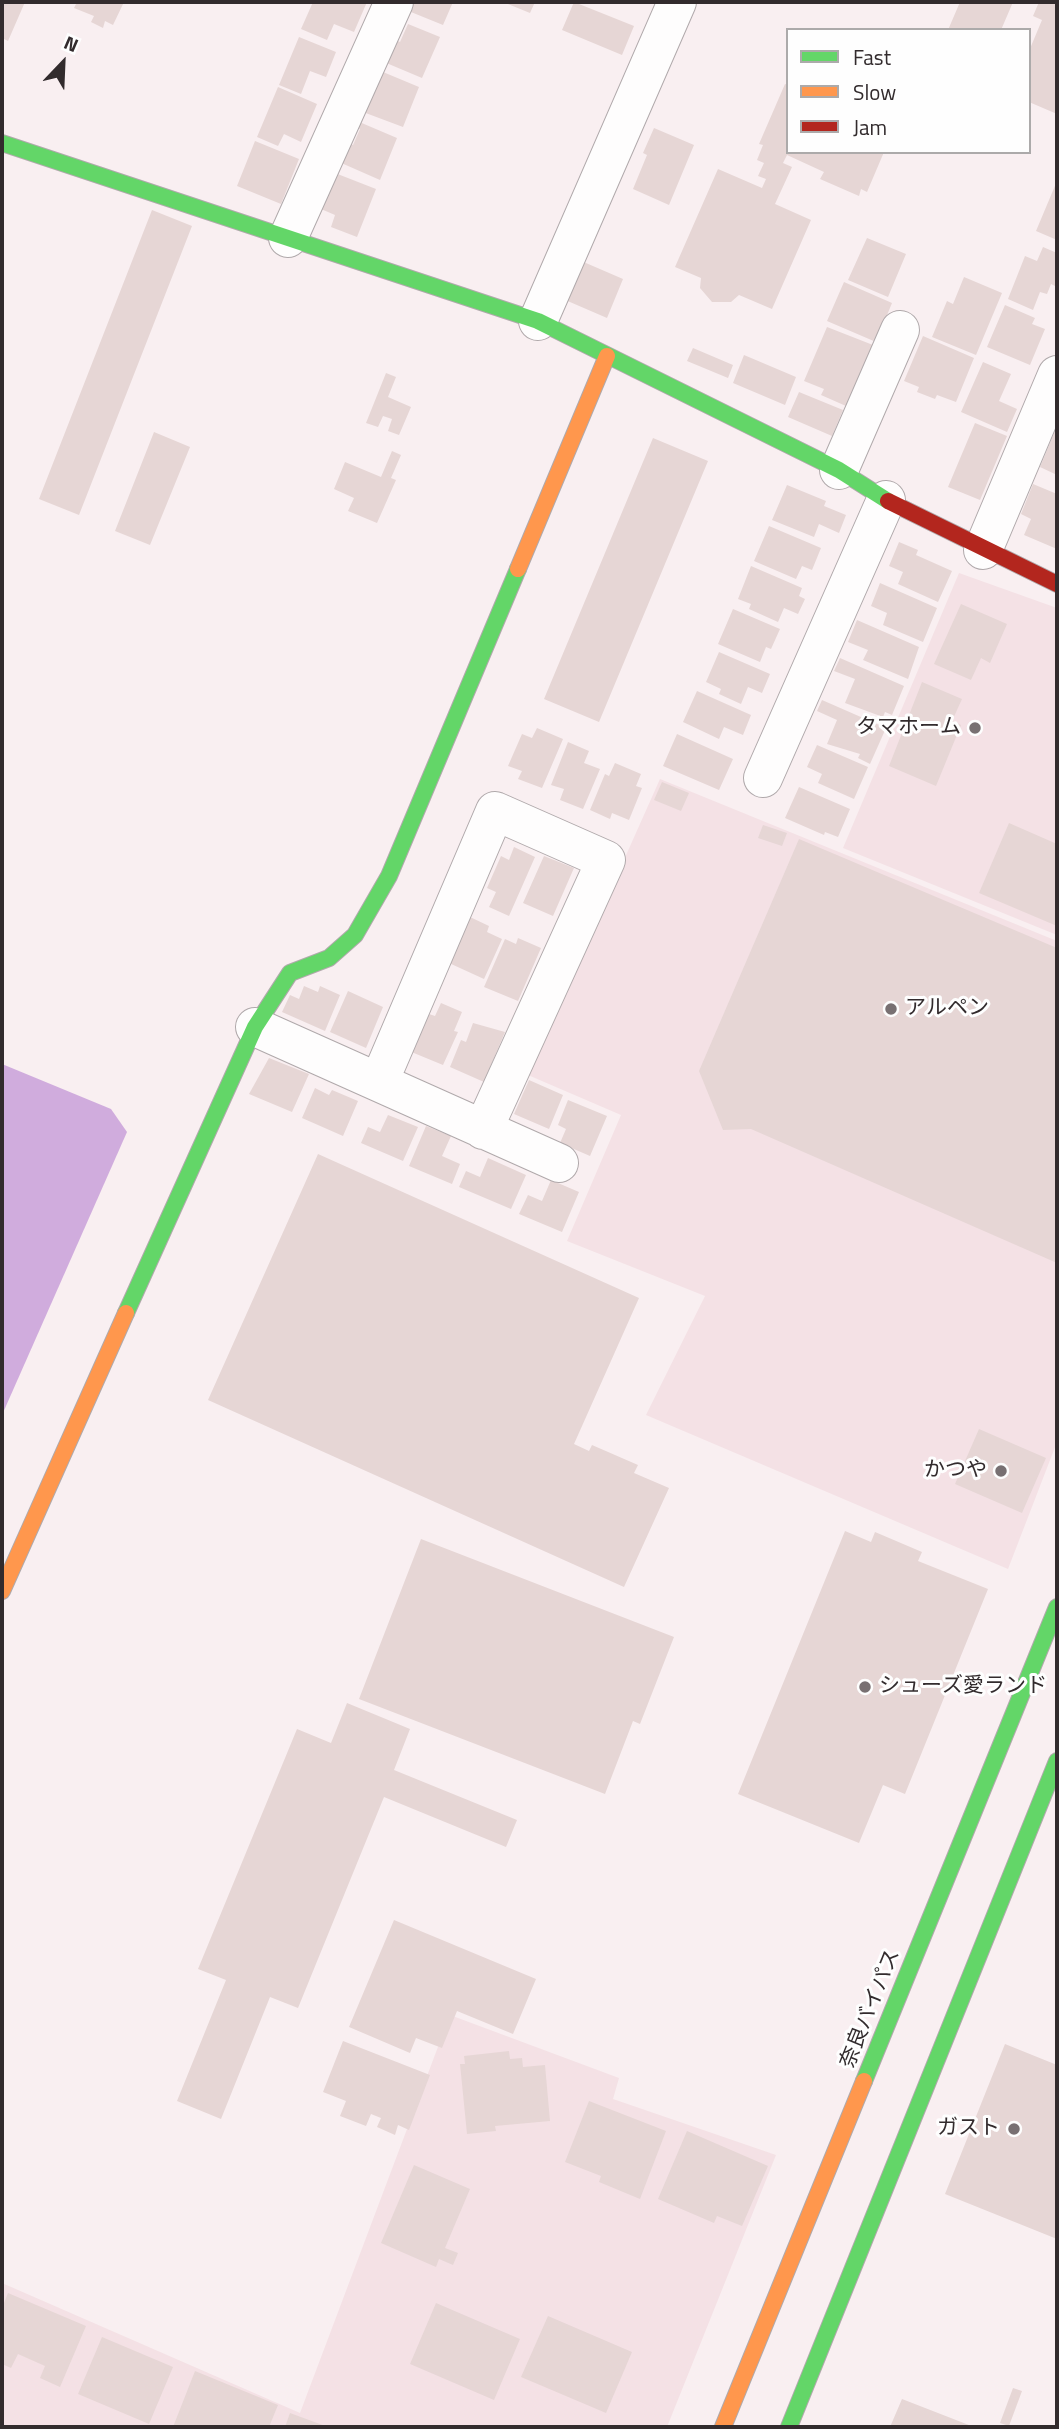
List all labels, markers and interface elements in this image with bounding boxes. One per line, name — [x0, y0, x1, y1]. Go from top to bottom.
text: N — [60, 27, 83, 59]
north arrow — [28, 28, 98, 98]
legend — [786, 28, 1031, 154]
text: Fast — [853, 41, 891, 73]
text: Slow — [853, 76, 896, 108]
text: Jam — [853, 111, 887, 143]
place label: タマホーム — [856, 715, 961, 741]
marker: タマホーム — [967, 720, 983, 736]
place label: アルペン — [905, 996, 989, 1022]
marker: アルペン — [883, 1001, 899, 1017]
place label: かつや — [924, 1458, 987, 1484]
marker: かつや — [993, 1463, 1009, 1479]
place label: シューズ愛ランド — [879, 1674, 1047, 1700]
marker: シューズ愛ランド — [857, 1679, 873, 1695]
street label: 奈良バイパス — [836, 1946, 906, 2072]
place label: ガスト — [937, 2116, 1000, 2142]
marker: ガスト — [1006, 2121, 1022, 2137]

